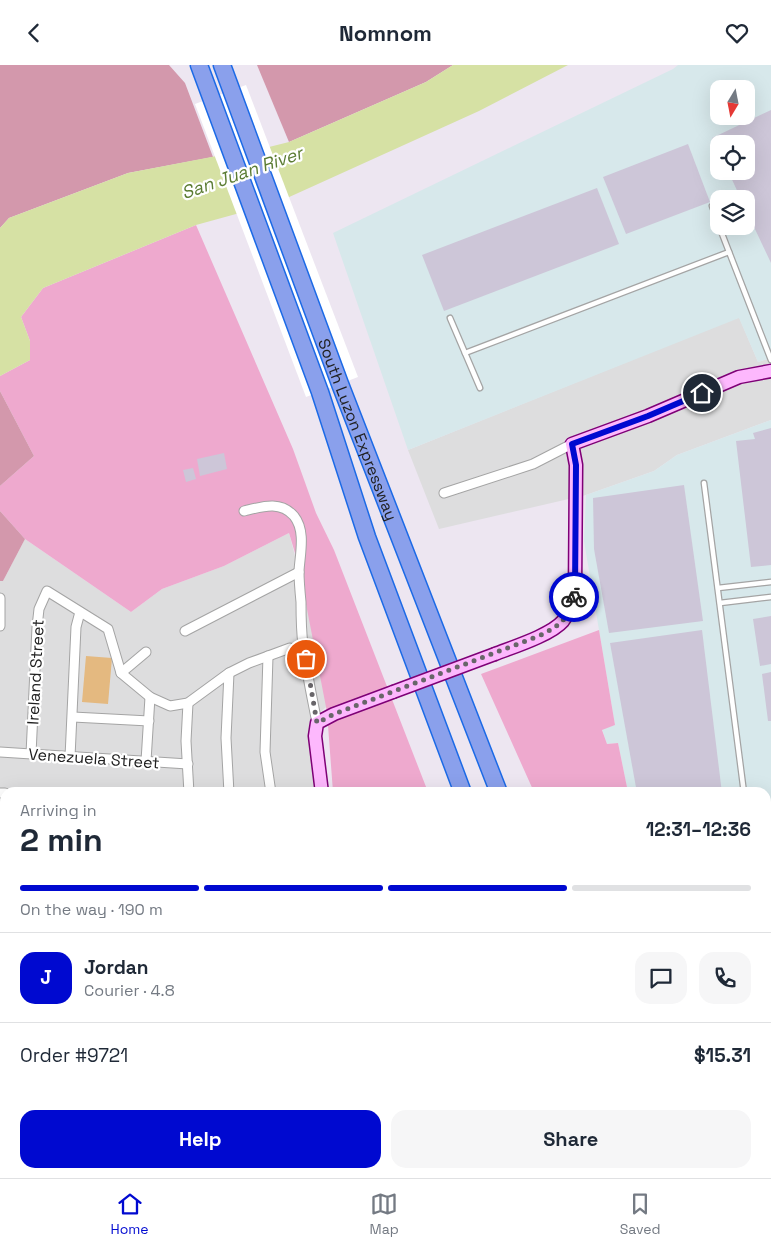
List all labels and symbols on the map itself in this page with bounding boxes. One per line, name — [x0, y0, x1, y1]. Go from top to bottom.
north arrow — [710, 80, 755, 125]
water label: San Juan River — [178, 140, 308, 204]
street label: South Luzon Expressway — [313, 336, 402, 524]
pin — [681, 372, 723, 414]
courier — [549, 572, 599, 622]
street label: Ireland Street — [22, 619, 49, 725]
pin — [285, 638, 327, 680]
street label: Venezuela Street — [28, 743, 160, 774]

